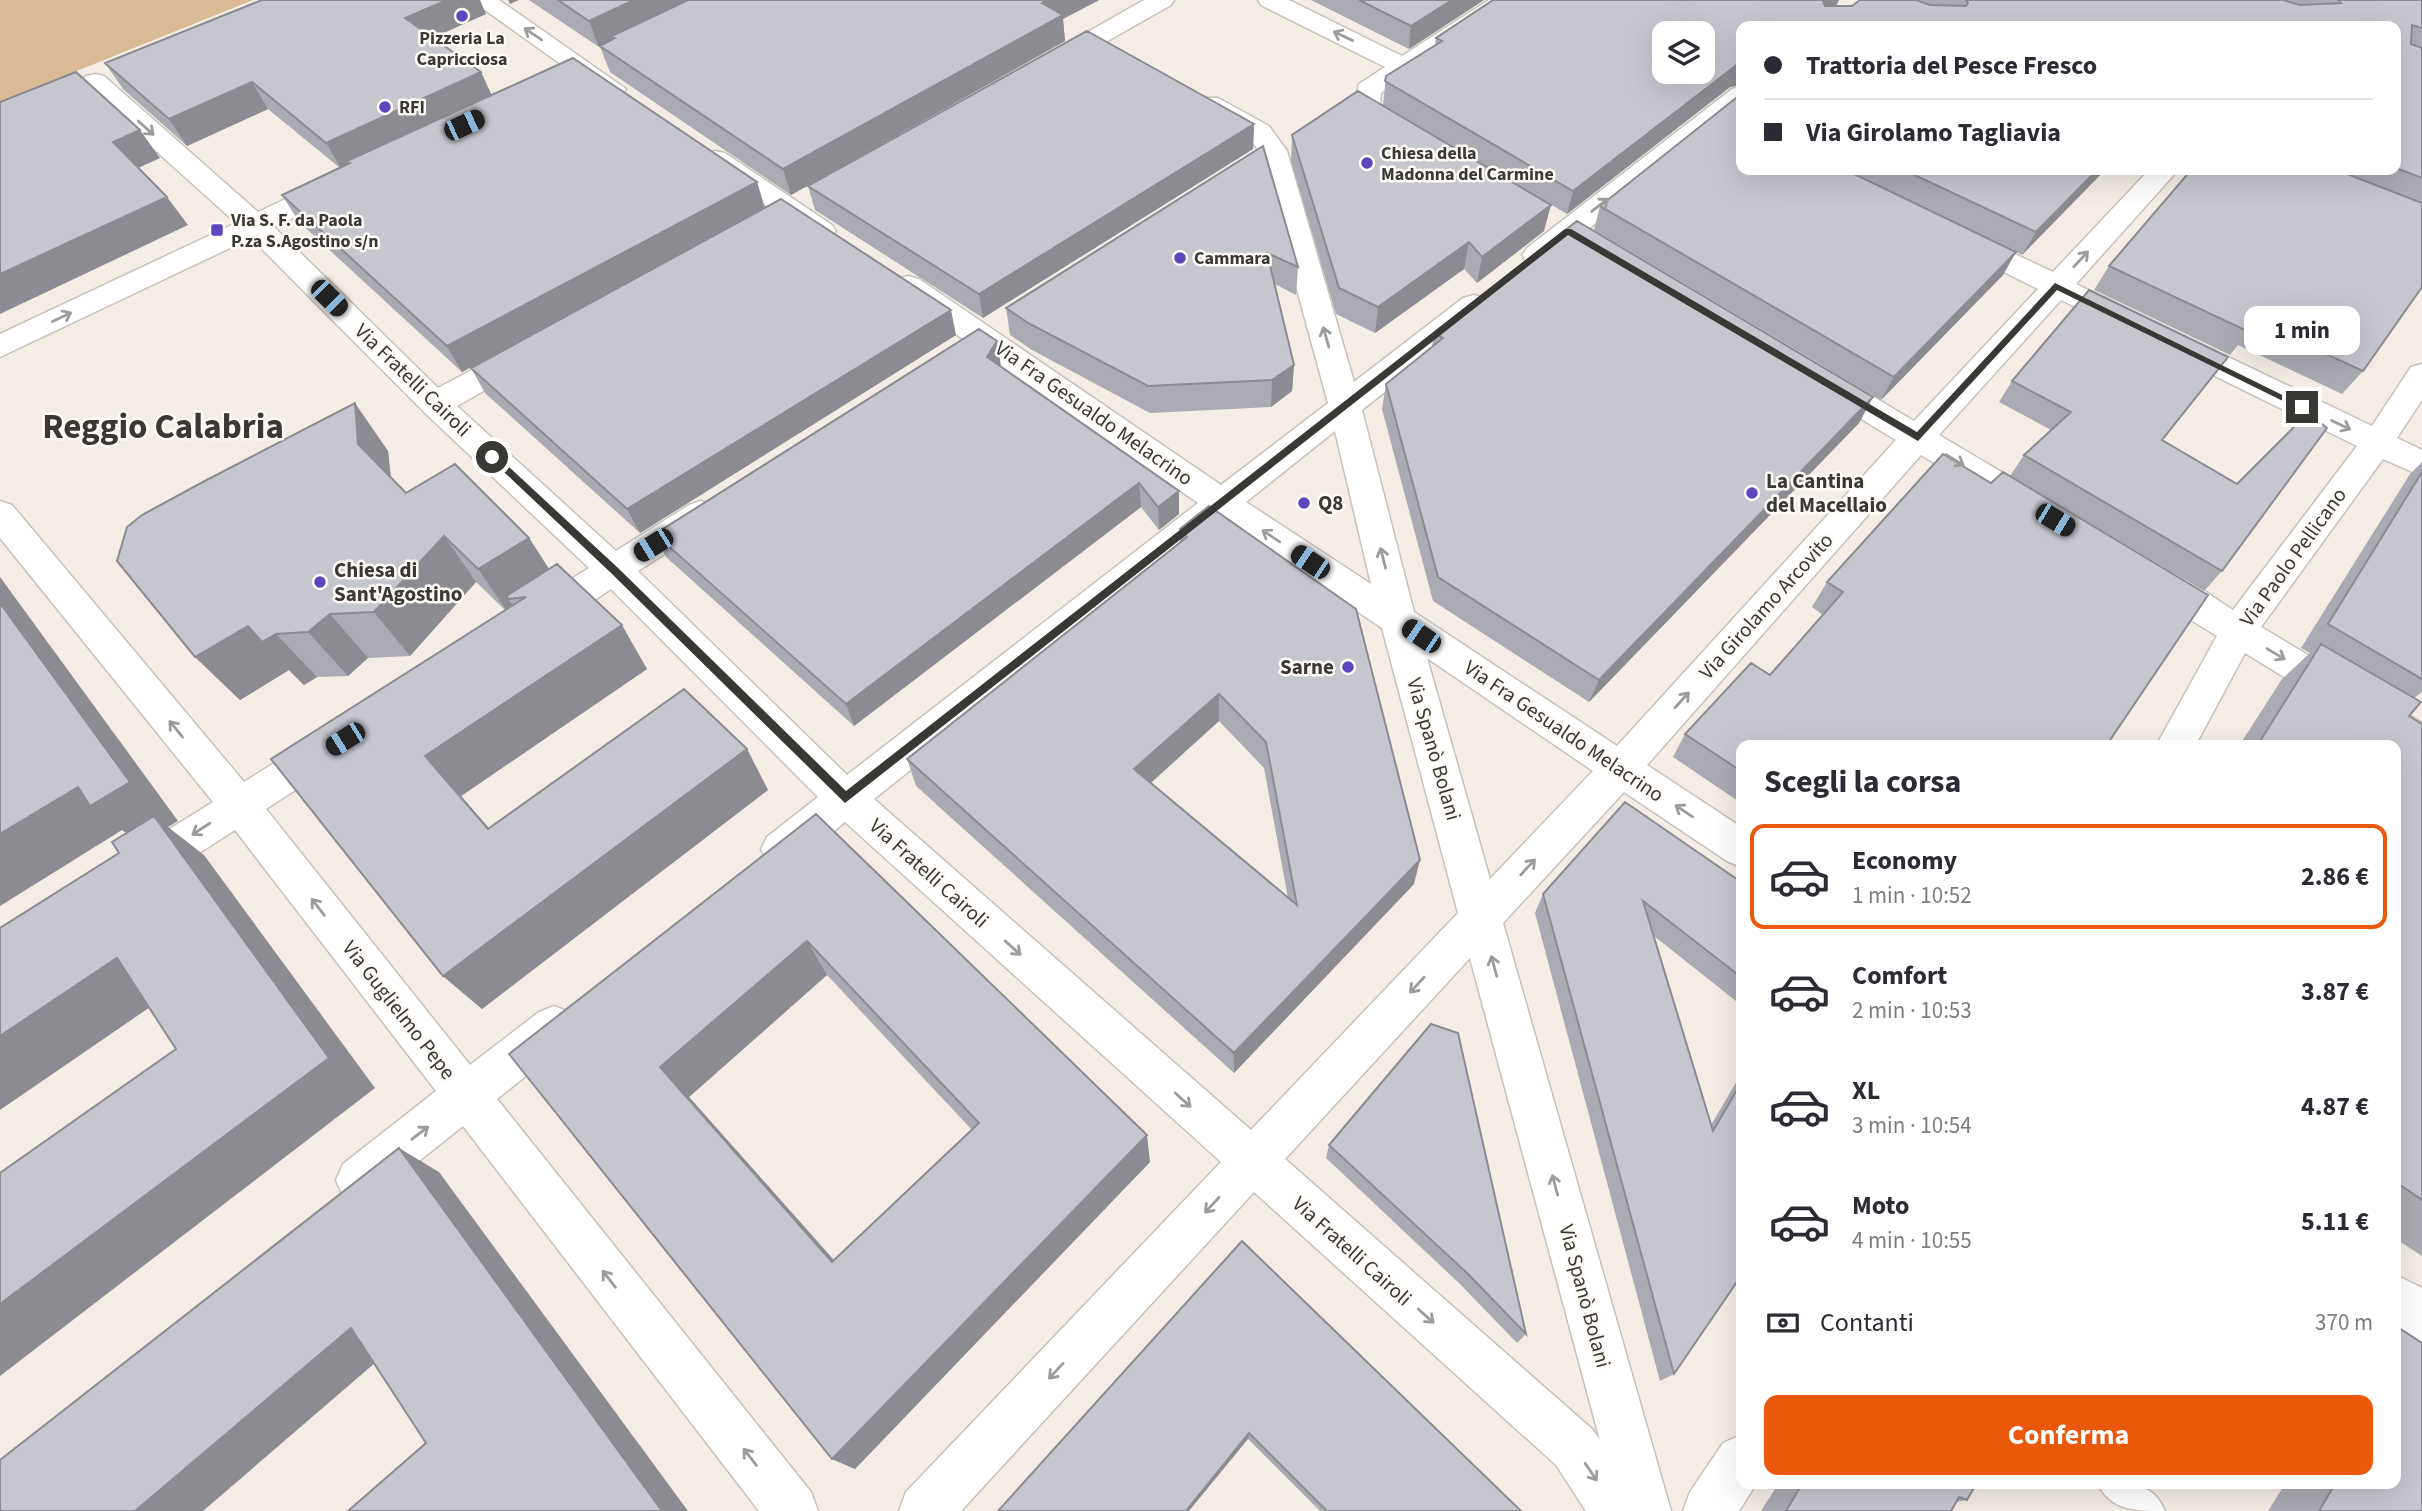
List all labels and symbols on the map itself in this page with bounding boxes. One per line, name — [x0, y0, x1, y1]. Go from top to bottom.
marker: Pizzeria La Capricciosa — [454, 8, 470, 24]
place label: Pizzeria La Capricciosa — [416, 26, 508, 72]
one-way arrow — [524, 27, 543, 41]
one-way arrow — [1333, 28, 1353, 42]
place label: RFI — [399, 95, 425, 120]
marker: RFI — [377, 99, 393, 115]
car — [441, 107, 488, 143]
one-way arrow — [136, 120, 154, 136]
place label: Chiesa della Madonna del Carmine — [1381, 141, 1554, 187]
marker: Chiesa della Madonna del Carmine — [1359, 155, 1375, 171]
one-way arrow — [1591, 198, 1609, 213]
place label: Via S. F. da Paola P.za S.Agostino s/n — [230, 208, 379, 254]
marker: Via S. F. da Paola P.za S.Agostino s/n — [209, 222, 225, 238]
place label: Cammara — [1194, 246, 1270, 271]
marker: Cammara — [1172, 250, 1188, 266]
one-way arrow — [2072, 251, 2089, 268]
car — [307, 276, 352, 320]
callout: 1 min — [2244, 306, 2360, 354]
one-way arrow — [51, 310, 72, 324]
street label: Via Fratelli Cairoli — [348, 316, 478, 444]
one-way arrow — [1319, 327, 1332, 349]
street label: Via Fra Gesualdo Melacrino — [989, 333, 1199, 493]
route end — [2286, 391, 2318, 423]
district label: Reggio Calabria — [42, 402, 284, 452]
one-way arrow — [2330, 419, 2351, 433]
route start — [476, 441, 508, 473]
one-way arrow — [1945, 453, 1965, 467]
place label: La Cantina del Macellaio — [1766, 466, 1887, 520]
street label: Via Paolo Pellicano — [2232, 481, 2354, 633]
marker: La Cantina del Macellaio — [1744, 485, 1760, 501]
place label: Q8 — [1318, 488, 1343, 518]
marker: Q8 — [1296, 495, 1312, 511]
car — [2032, 500, 2079, 540]
car — [630, 525, 677, 565]
street label: Via Girolamo Arcovito — [1692, 526, 1840, 686]
one-way arrow — [1262, 529, 1281, 543]
car — [1287, 542, 1334, 582]
one-way arrow — [1376, 547, 1389, 569]
place label: Chiesa di Sant'Agostino — [334, 555, 462, 609]
marker: Chiesa di Sant'Agostino — [312, 574, 328, 590]
car — [1398, 616, 1445, 656]
one-way arrow — [2265, 647, 2285, 661]
place label: Sarne — [1280, 652, 1334, 682]
street label: Via Fra Gesualdo Melacrino — [1458, 653, 1670, 809]
marker: Sarne — [1340, 659, 1356, 675]
street label: Via Spanò Bolani — [1399, 674, 1469, 824]
one-way arrow — [1674, 691, 1690, 709]
car — [322, 719, 369, 759]
one-way arrow — [168, 720, 184, 738]
one-way arrow — [1675, 804, 1695, 818]
street label: Via Fratelli Cairoli — [863, 811, 995, 935]
one-way arrow — [192, 822, 211, 836]
one-way arrow — [1519, 859, 1536, 876]
one-way arrow — [310, 898, 325, 916]
street label: Via Guglielmo Pepe — [335, 934, 463, 1086]
one-way arrow — [1004, 940, 1021, 957]
one-way arrow — [1487, 955, 1500, 977]
one-way arrow — [1409, 976, 1426, 993]
one-way arrow — [1174, 1092, 1192, 1108]
one-way arrow — [410, 1125, 428, 1140]
one-way arrow — [1548, 1175, 1561, 1197]
street label: Via Fratelli Cairoli — [1286, 1189, 1418, 1313]
one-way arrow — [1204, 1195, 1221, 1213]
street label: Via Spanò Bolani — [1551, 1221, 1619, 1371]
one-way arrow — [602, 1270, 617, 1288]
one-way arrow — [1417, 1308, 1435, 1324]
one-way arrow — [1048, 1362, 1065, 1379]
one-way arrow — [743, 1449, 758, 1467]
one-way arrow — [1583, 1462, 1598, 1481]

